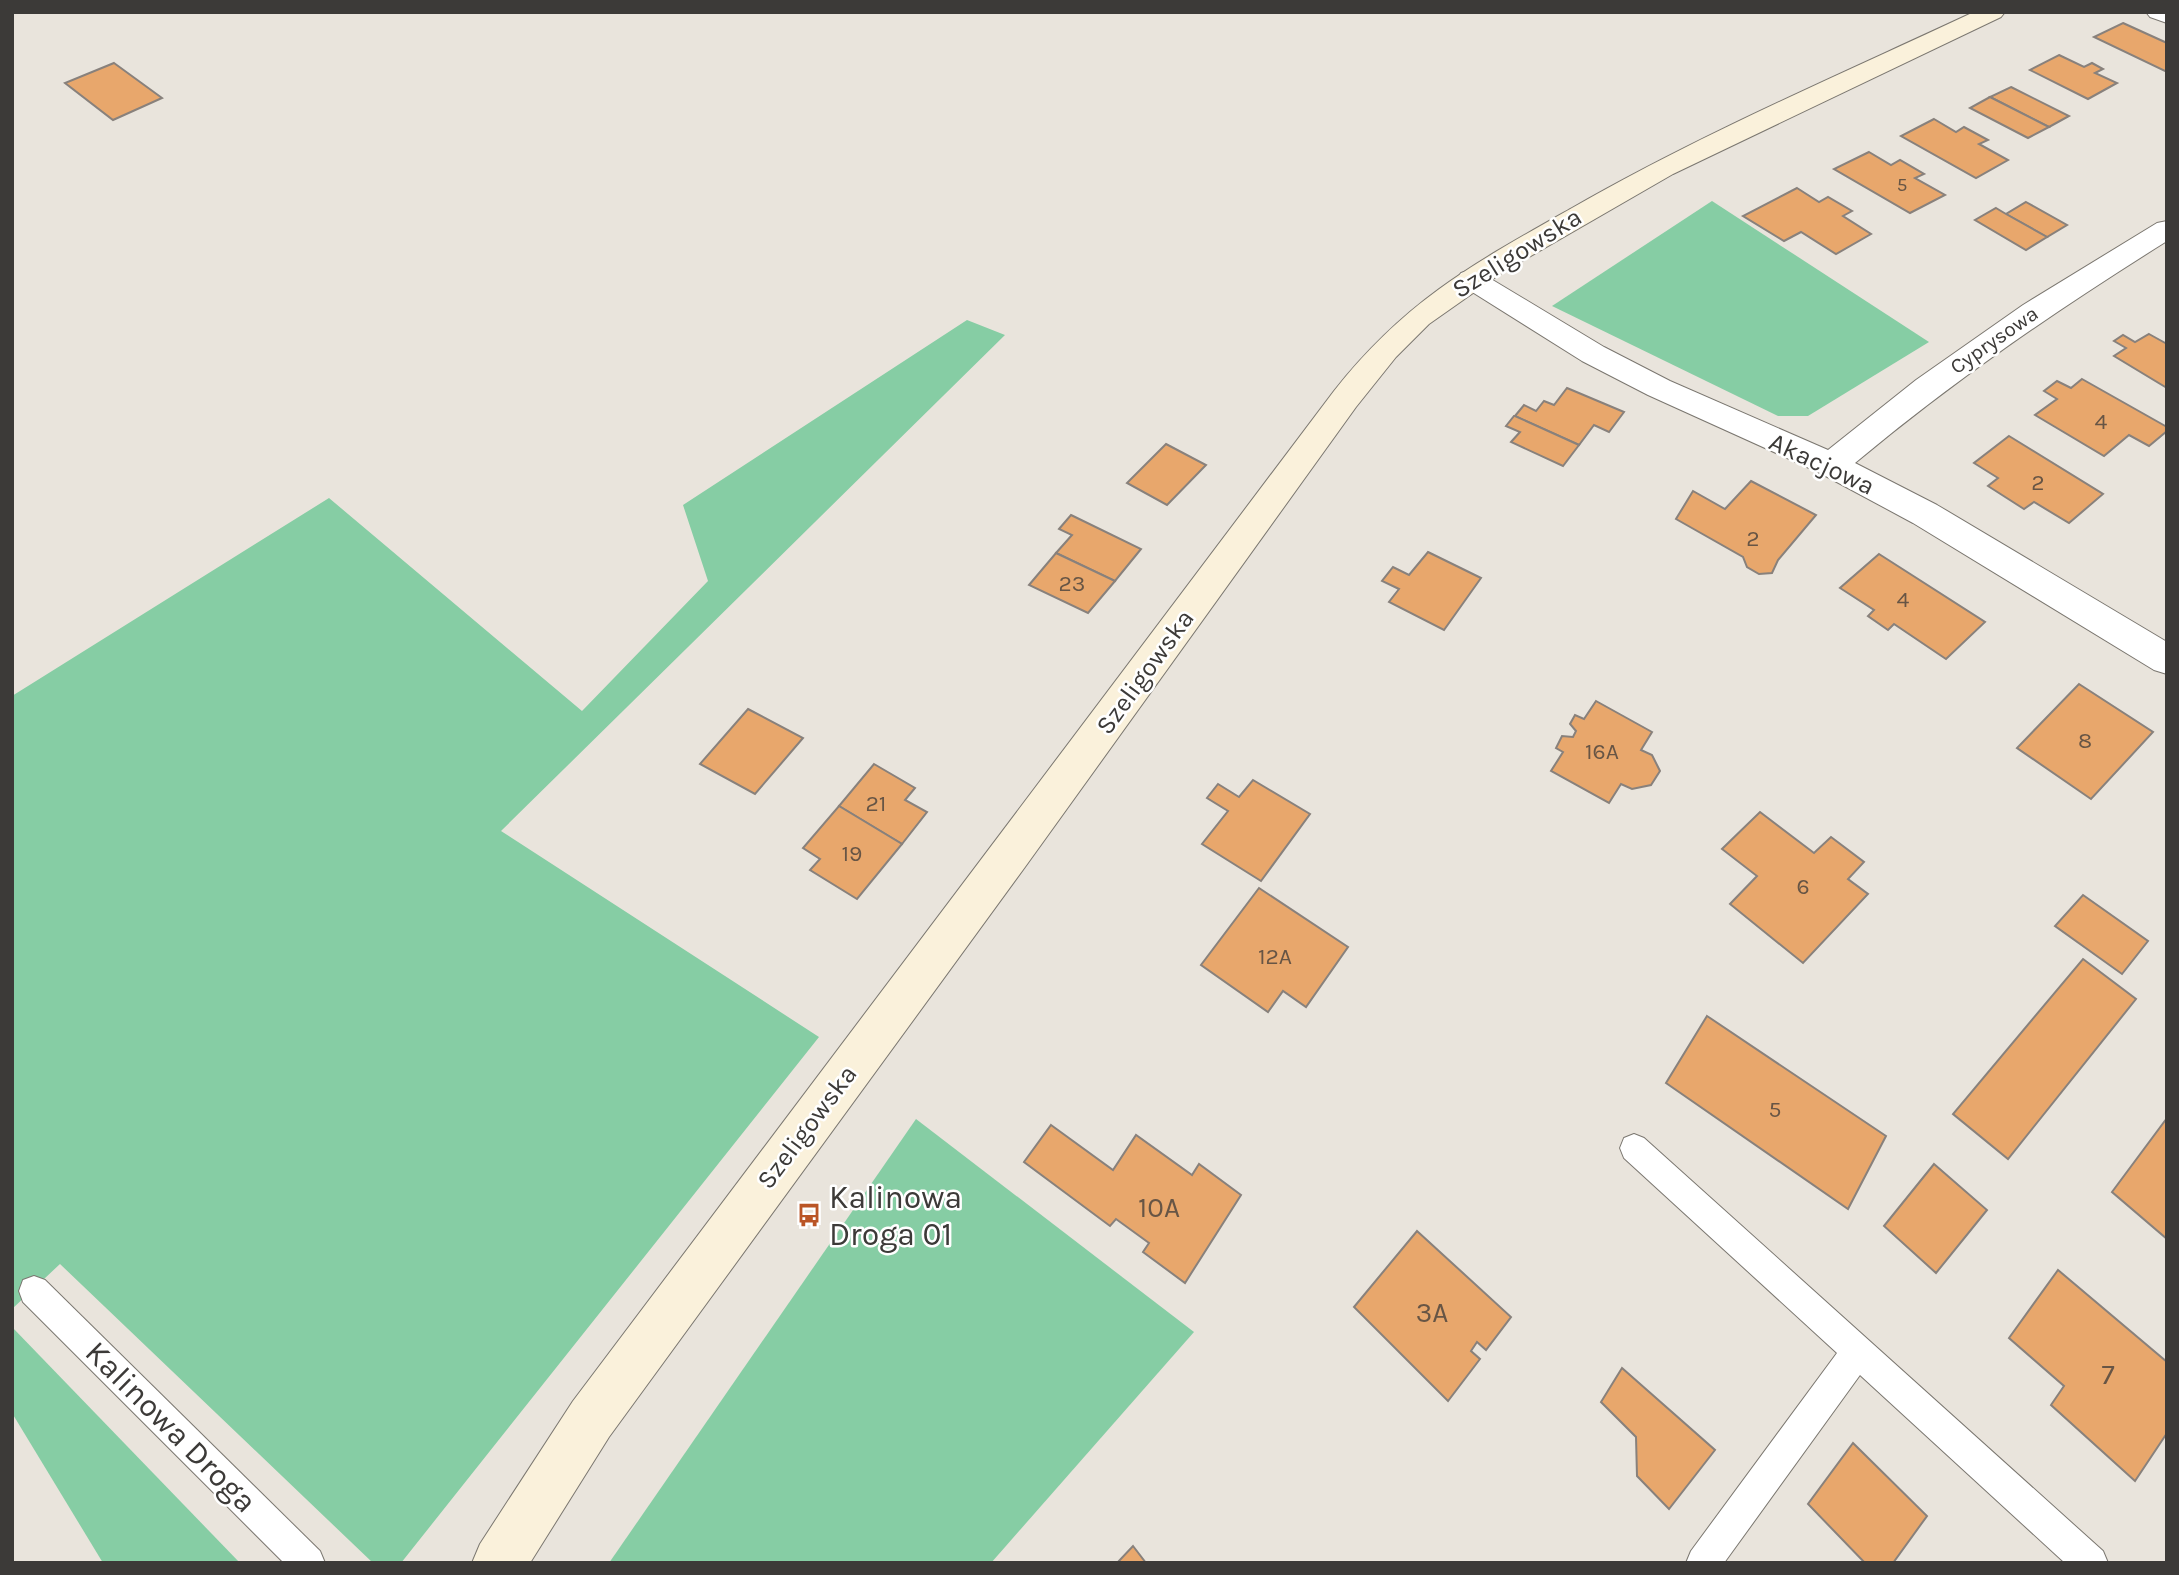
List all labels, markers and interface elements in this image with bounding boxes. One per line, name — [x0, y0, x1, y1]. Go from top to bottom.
house number: 5 — [1897, 174, 1907, 196]
street label: Szeligowska — [1447, 201, 1587, 305]
street label: Cyprysowa — [1946, 301, 2042, 379]
house number: 4 — [2095, 408, 2108, 435]
street label: Akacjowa — [1764, 426, 1880, 502]
house number: 2 — [2031, 469, 2045, 496]
house number: 2 — [1746, 525, 1760, 552]
house number: 23 — [1059, 570, 1085, 597]
house number: 4 — [1897, 586, 1910, 613]
street label: Szeligowska — [1089, 604, 1201, 740]
house number: 8 — [2078, 727, 2092, 754]
house number: 16A — [1585, 738, 1619, 765]
house number: 21 — [866, 790, 886, 817]
house number: 19 — [842, 840, 862, 867]
house number: 6 — [1796, 873, 1810, 900]
house number: 12A — [1258, 943, 1292, 970]
street label: Szeligowska — [750, 1059, 864, 1195]
house number: 5 — [1769, 1096, 1781, 1123]
place label: Kalinowa Droga 01 — [829, 1179, 962, 1253]
house number: 10A — [1138, 1191, 1180, 1224]
bus stop icon: Kalinowa Droga 01 — [795, 1201, 823, 1229]
house number: 3A — [1416, 1296, 1448, 1329]
street label: Kalinowa Droga — [78, 1334, 264, 1520]
house number: 7 — [2101, 1358, 2115, 1391]

